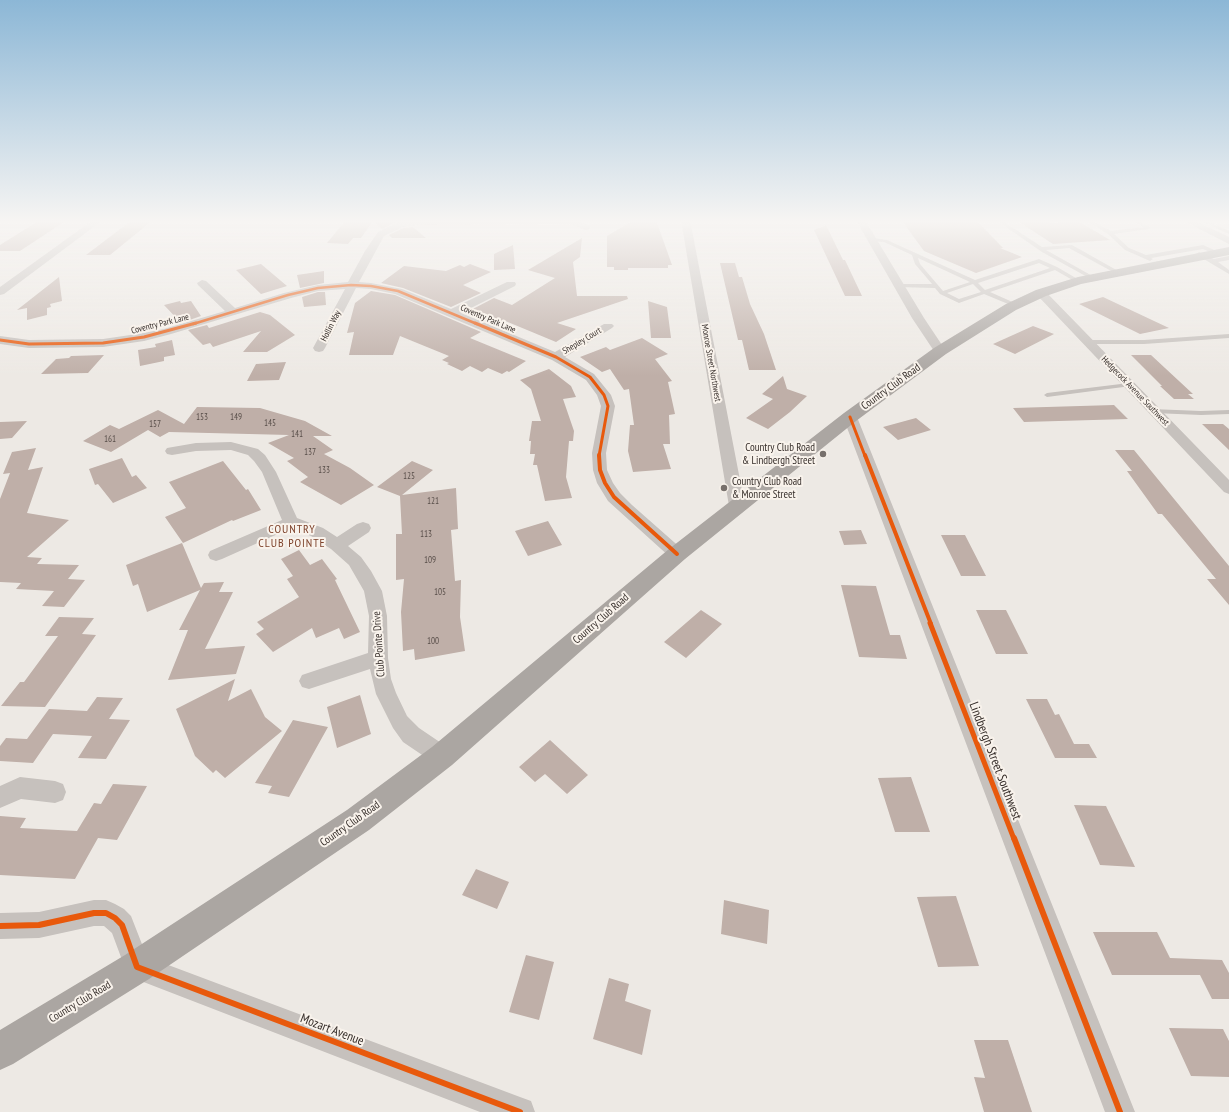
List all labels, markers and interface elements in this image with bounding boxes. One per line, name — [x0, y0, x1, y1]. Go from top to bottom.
street label: Coventry Park Lane — [459, 302, 517, 336]
street label: Hollin Way — [319, 309, 343, 343]
street label: Coventry Park Lane — [130, 312, 190, 336]
street label: Monroe Street Northwest — [699, 323, 723, 403]
street label: Shepley Court — [561, 325, 603, 357]
street label: Hedgecock Avenue Southwest — [1099, 354, 1171, 428]
street label: Country Club Road — [859, 361, 923, 413]
house number: 153 — [196, 412, 208, 422]
house number: 149 — [230, 412, 242, 422]
house number: 145 — [264, 418, 276, 428]
house number: 157 — [149, 419, 161, 429]
house number: 141 — [291, 429, 303, 439]
house number: 161 — [104, 434, 116, 444]
place label: Country Club Road & Lindbergh Street — [742, 441, 815, 467]
house number: 137 — [304, 447, 316, 457]
marker: Country Club Road & Lindbergh Street — [818, 449, 828, 459]
house number: 133 — [318, 465, 330, 475]
house number: 125 — [403, 471, 415, 481]
place label: Country Club Road & Monroe Street — [732, 475, 802, 501]
marker: Country Club Road & Monroe Street — [719, 483, 729, 493]
house number: 121 — [427, 496, 439, 506]
district label: COUNTRY CLUB POINTE — [258, 523, 326, 551]
house number: 113 — [420, 529, 432, 539]
house number: 109 — [424, 555, 436, 565]
house number: 105 — [434, 587, 446, 597]
street label: Country Club Road — [570, 591, 632, 647]
street label: Club Pointe Drive — [370, 611, 388, 677]
house number: 100 — [427, 636, 439, 646]
street label: Lindbergh Street Southwest — [965, 700, 1025, 822]
street label: Country Club Road — [318, 799, 382, 849]
street label: Country Club Road — [47, 978, 113, 1026]
street label: Mozart Avenue — [298, 1011, 366, 1049]

